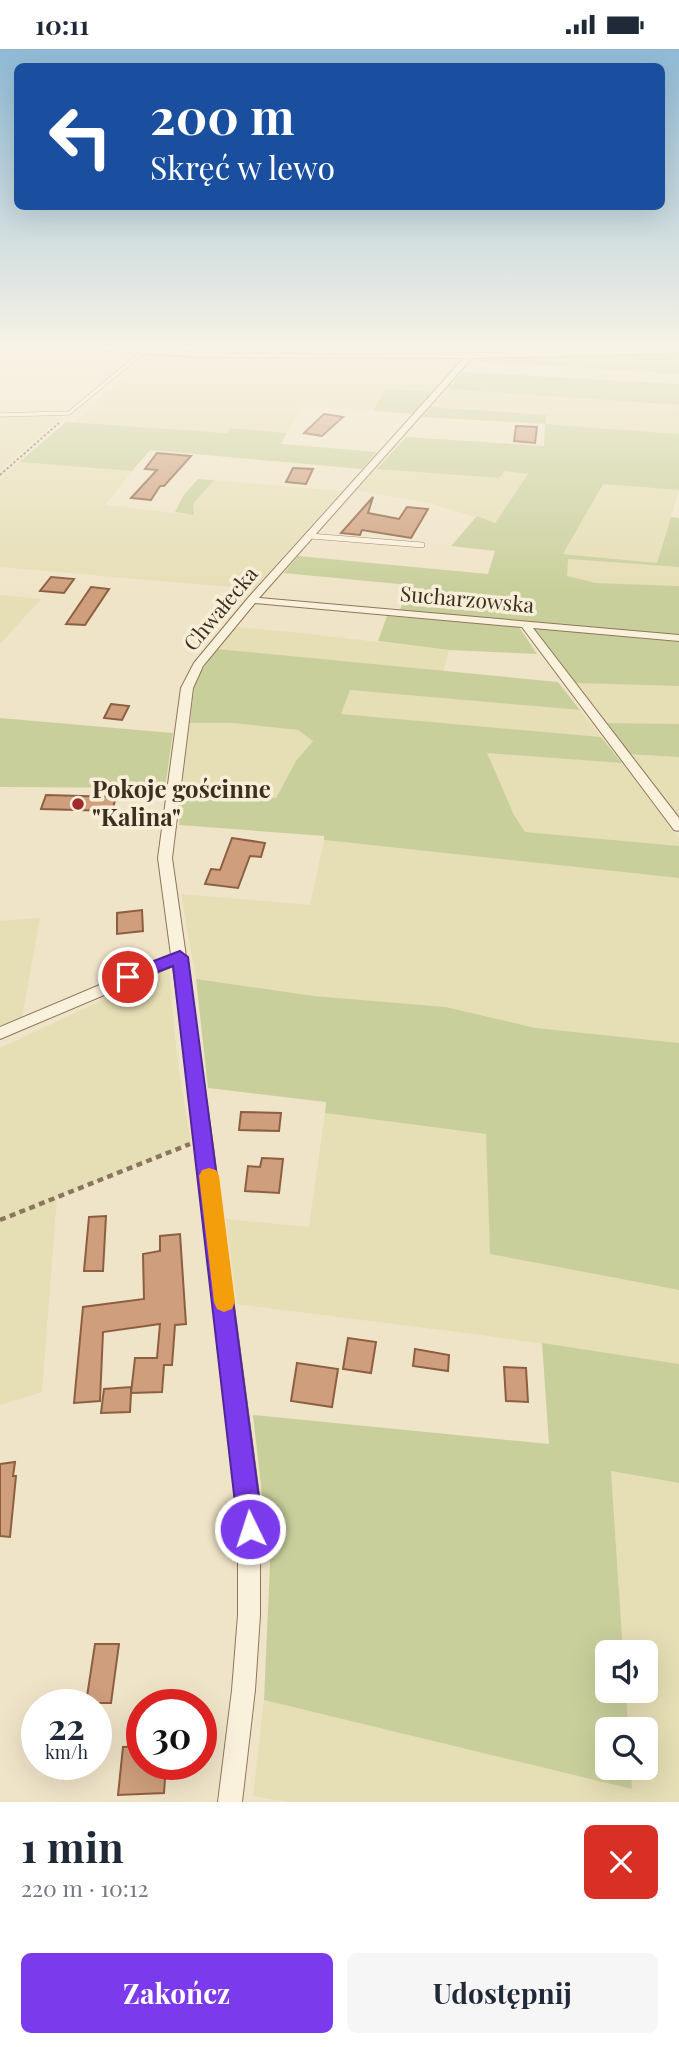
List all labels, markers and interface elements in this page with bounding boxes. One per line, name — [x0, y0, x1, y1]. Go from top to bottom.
text: 10:11 — [35, 7, 89, 42]
text: 200 m — [150, 82, 295, 147]
icon: left — [35, 91, 126, 182]
text: Skręć w lewo — [150, 145, 335, 188]
street label: Chwałecka — [176, 559, 263, 656]
street label: Sucharzowska — [399, 578, 536, 618]
place label: Pokoje gościnne "Kalina" — [92, 772, 271, 832]
marker: Pokoje gościnne "Kalina" — [70, 796, 86, 812]
pin — [98, 947, 158, 1007]
icon: arrive — [109, 958, 147, 996]
position arrow — [213, 1492, 287, 1566]
map controls — [595, 1640, 658, 1780]
button: sound — [595, 1640, 658, 1703]
speed limit sign: 30 — [126, 1689, 217, 1780]
text: 22 — [48, 1702, 85, 1749]
button: search — [595, 1717, 658, 1780]
text: km/h — [45, 1740, 88, 1764]
text: 1 min — [21, 1818, 124, 1874]
button: close — [584, 1825, 658, 1899]
text: 220 m · 10:12 — [21, 1872, 148, 1903]
button: Zakończ — [21, 1953, 333, 2033]
button: Udostępnij — [347, 1953, 658, 2033]

